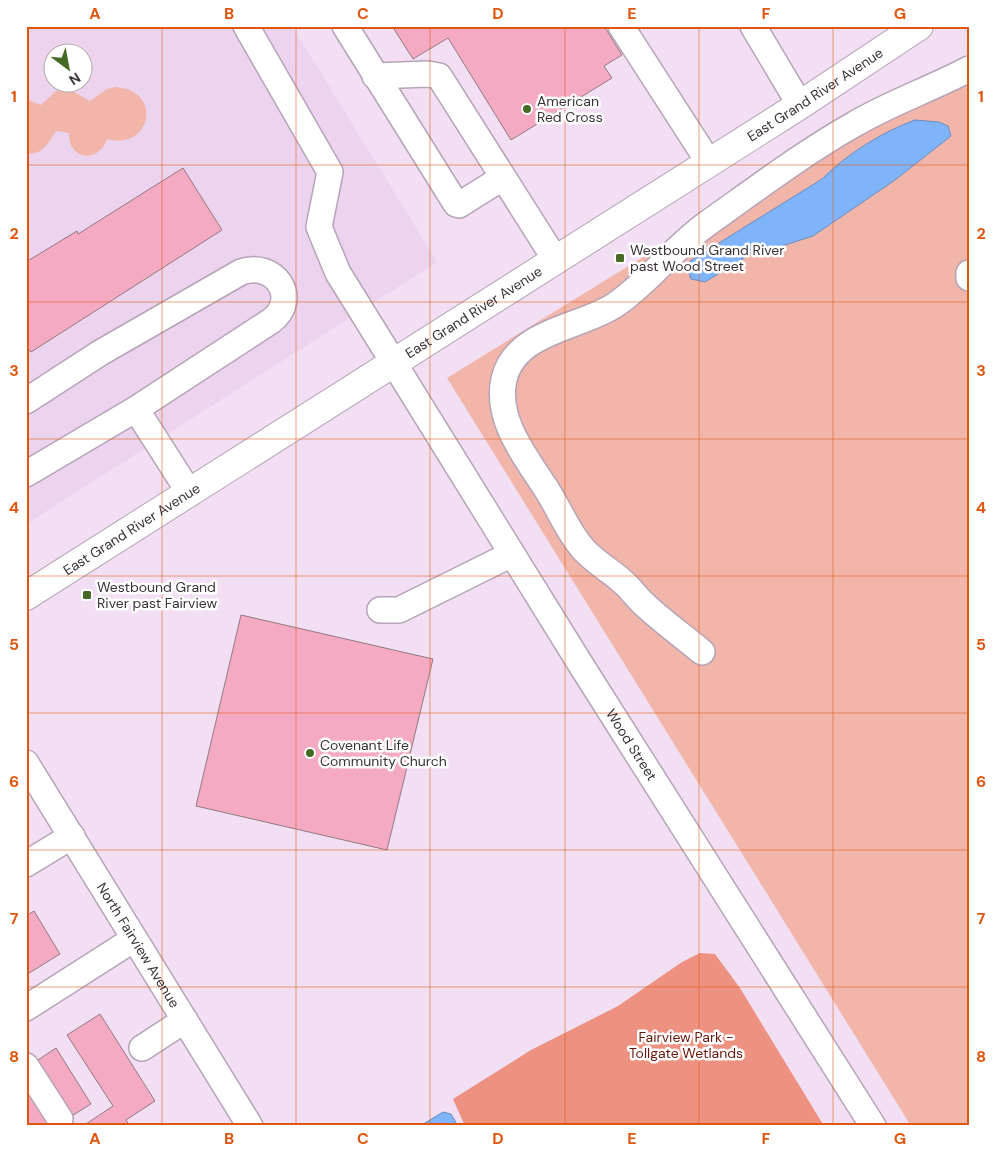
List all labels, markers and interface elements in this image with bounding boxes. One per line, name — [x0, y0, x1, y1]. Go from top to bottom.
text: A — [89, 3, 101, 24]
text: B — [224, 3, 234, 24]
text: C — [357, 3, 369, 24]
text: D — [492, 3, 504, 24]
text: E — [627, 3, 637, 24]
text: F — [762, 3, 771, 24]
text: G — [894, 3, 906, 24]
north arrow — [42, 42, 92, 92]
street label: East Grand River Avenue — [744, 43, 886, 145]
text: N — [66, 69, 84, 89]
text: 1 — [11, 86, 17, 107]
text: 1 — [978, 86, 984, 107]
place label: American Red Cross — [537, 92, 603, 126]
marker: American Red Cross — [521, 103, 533, 115]
text: 2 — [9, 223, 19, 244]
text: 2 — [976, 223, 986, 244]
place label: Westbound Grand River past Wood Street — [630, 241, 784, 275]
marker: Westbound Grand River past Wood Street — [614, 252, 626, 264]
street label: East Grand River Avenue — [402, 262, 545, 362]
text: 3 — [9, 360, 19, 381]
text: 3 — [976, 360, 986, 381]
street label: East Grand River Avenue — [60, 479, 203, 579]
text: 4 — [9, 497, 19, 518]
text: 4 — [976, 497, 986, 518]
place label: Westbound Grand River past Fairview — [97, 578, 217, 612]
marker: Westbound Grand River past Fairview — [81, 589, 93, 601]
text: 5 — [9, 634, 19, 655]
text: 5 — [976, 634, 986, 655]
street label: Wood Street — [602, 706, 661, 784]
place label: Covenant Life Community Church — [320, 736, 447, 770]
marker: Covenant Life Community Church — [304, 747, 316, 759]
text: 6 — [9, 771, 19, 792]
text: 6 — [976, 771, 986, 792]
street label: North Fairview Avenue — [93, 879, 184, 1011]
text: 7 — [10, 908, 19, 929]
text: 7 — [977, 908, 986, 929]
park label: Fairview Park - Tollgate Wetlands — [629, 1028, 743, 1062]
text: 8 — [9, 1046, 19, 1067]
text: 8 — [976, 1046, 986, 1067]
text: A — [89, 1128, 101, 1149]
text: B — [224, 1128, 234, 1149]
text: C — [357, 1128, 369, 1149]
text: D — [492, 1128, 504, 1149]
text: E — [627, 1128, 637, 1149]
text: F — [762, 1128, 771, 1149]
text: G — [894, 1128, 906, 1149]

